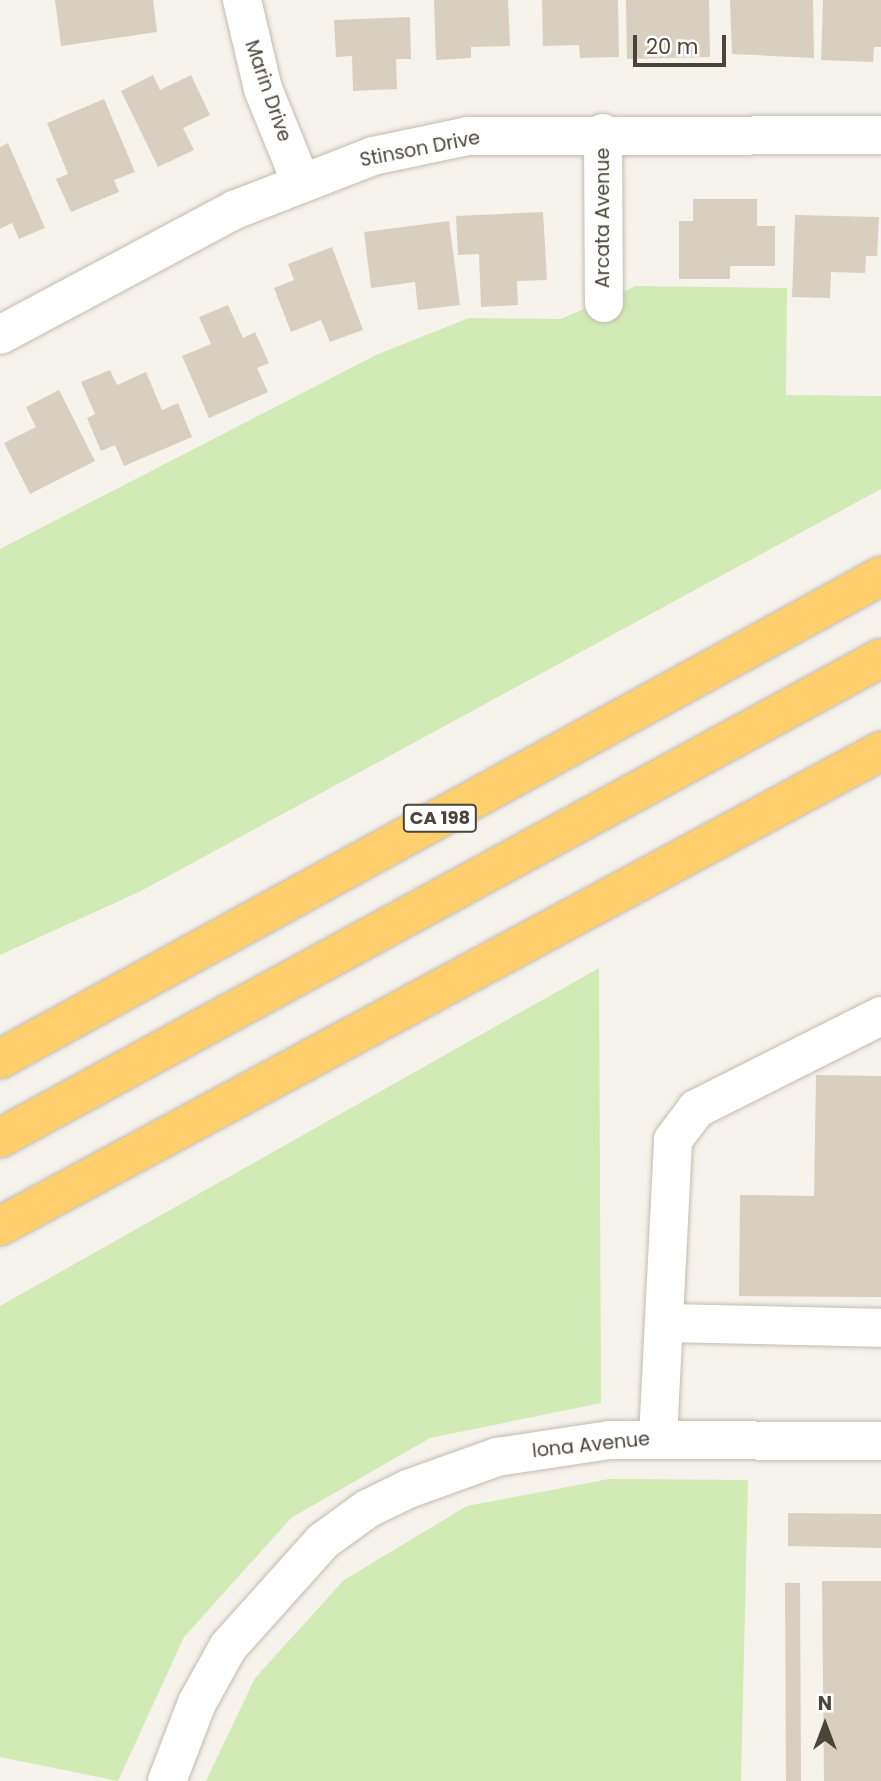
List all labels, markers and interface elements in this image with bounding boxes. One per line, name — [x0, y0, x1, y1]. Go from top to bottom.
scale bar — [636, 21, 729, 65]
text: 20 m — [646, 32, 699, 61]
street label: Marin Drive — [240, 37, 296, 145]
street label: Stinson Drive — [358, 126, 482, 172]
street label: Arcata Avenue — [592, 148, 614, 288]
road number: CA 198 — [402, 804, 478, 832]
street label: Iona Avenue — [531, 1427, 651, 1463]
north arrow — [790, 1690, 860, 1760]
text: N — [818, 1690, 832, 1717]

